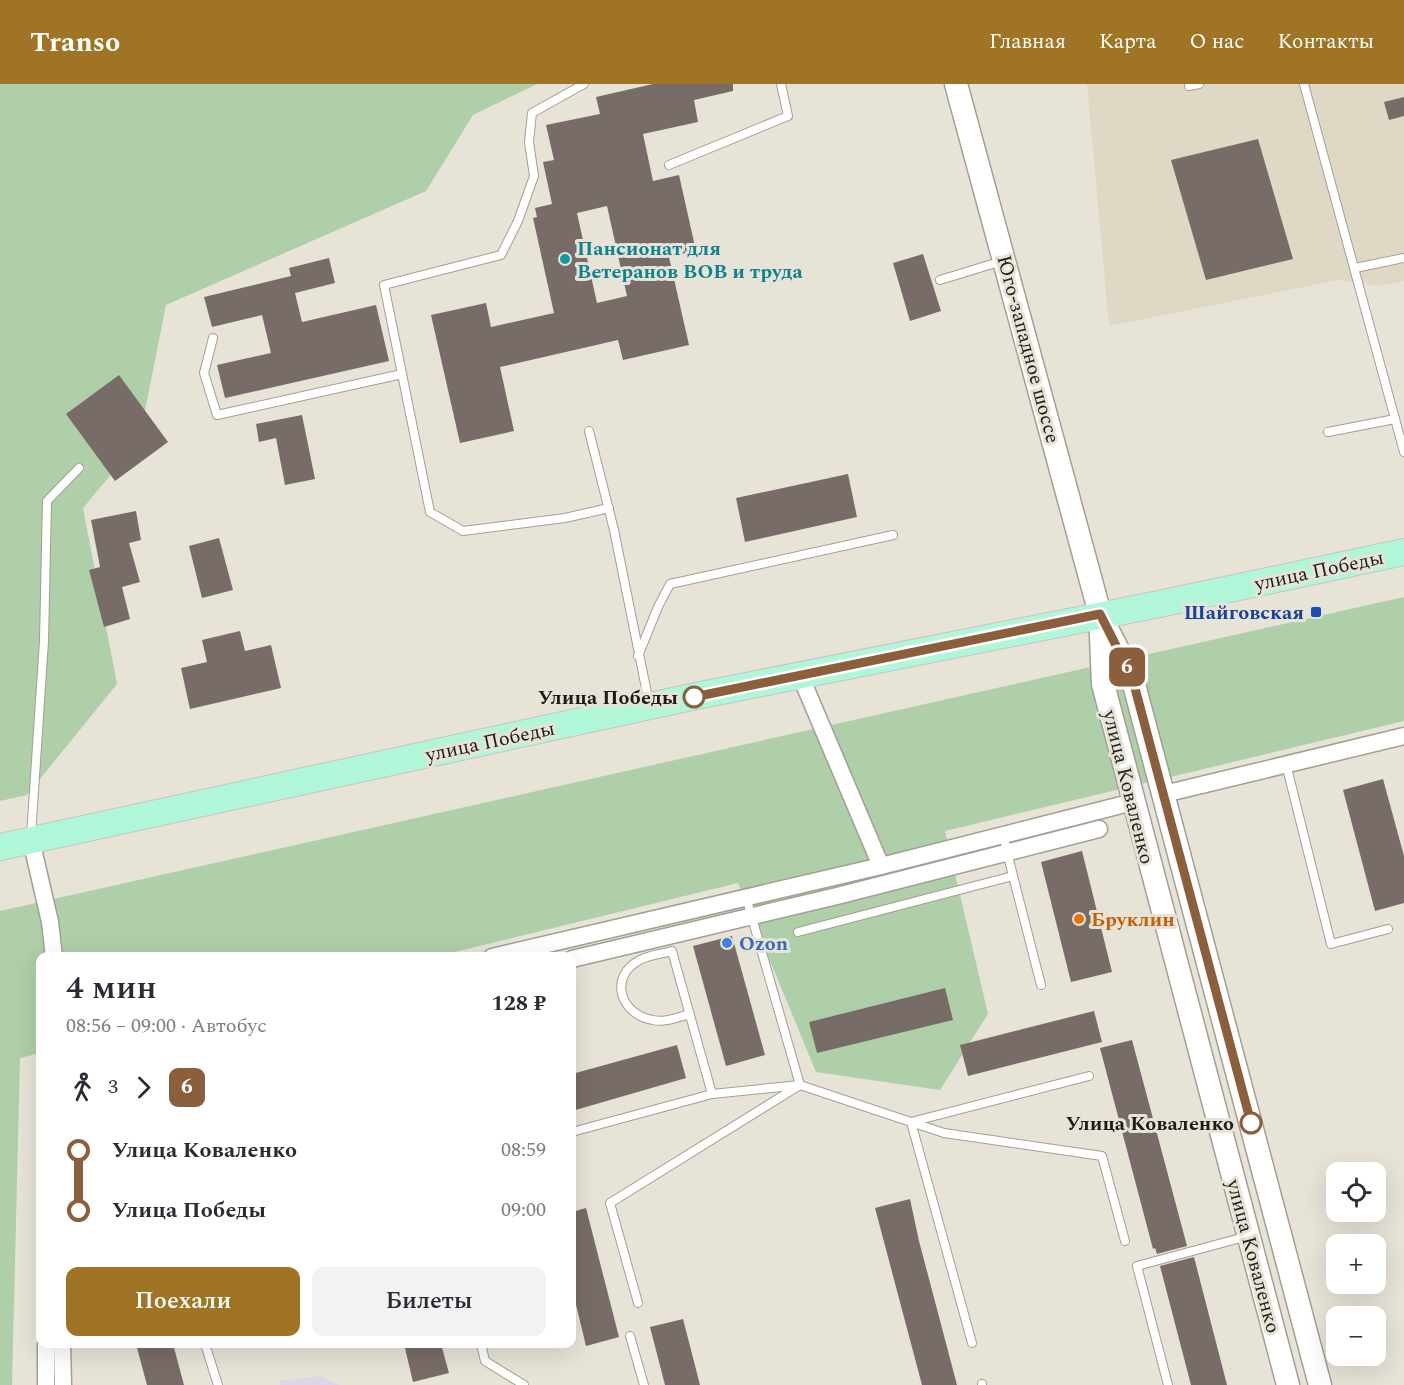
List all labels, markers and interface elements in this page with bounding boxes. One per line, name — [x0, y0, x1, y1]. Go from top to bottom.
text: Transo — [30, 21, 120, 64]
text: Главная — [989, 26, 1066, 58]
text: Карта — [1099, 26, 1156, 58]
text: О нас — [1189, 26, 1244, 58]
text: Контакты — [1277, 26, 1374, 58]
place label: Пансионат для Ветеранов ВОВ и труда — [577, 234, 803, 287]
marker: Пансионат для Ветеранов ВОВ и труда — [558, 252, 572, 266]
street label: Юго-западное шоссе — [988, 252, 1068, 447]
street label: улица Победы — [1251, 543, 1387, 600]
place label: Шайговская — [1184, 598, 1304, 628]
marker: Шайговская — [1309, 605, 1323, 619]
line badge: 6 — [1108, 648, 1146, 686]
text: 6 — [1121, 651, 1133, 683]
place label: Улица Победы — [538, 683, 678, 713]
marker: Улица Победы — [683, 686, 705, 708]
street label: улица Коваленко — [1094, 706, 1162, 867]
street label: улица Победы — [422, 714, 558, 771]
place label: Бруклин — [1091, 905, 1175, 935]
marker: Бруклин — [1072, 912, 1086, 926]
place label: Ozon — [739, 929, 788, 959]
marker: Ozon — [720, 936, 734, 950]
text: 4 мин — [66, 963, 157, 1013]
text: 128 ₽ — [491, 987, 546, 1020]
text: 08:56 – 09:00 · Автобус — [66, 1011, 267, 1041]
icon: walk — [66, 1071, 99, 1104]
icon: forward — [127, 1071, 160, 1104]
text: 6 — [181, 1071, 193, 1103]
text: 3 — [108, 1072, 118, 1102]
place label: Улица Коваленко — [1066, 1109, 1234, 1139]
marker: Улица Коваленко — [1240, 1112, 1262, 1134]
text: Улица Коваленко — [112, 1134, 297, 1167]
text: 08:59 — [501, 1135, 546, 1165]
map controls — [1326, 1162, 1386, 1366]
button: locate — [1326, 1162, 1386, 1222]
street label: улица Коваленко — [1218, 1175, 1288, 1336]
text: Улица Победы — [112, 1194, 266, 1227]
text: 09:00 — [501, 1195, 546, 1225]
button: + — [1326, 1234, 1386, 1294]
button: Поехали — [66, 1267, 300, 1336]
button: Билеты — [312, 1267, 546, 1336]
button: − — [1326, 1306, 1386, 1366]

